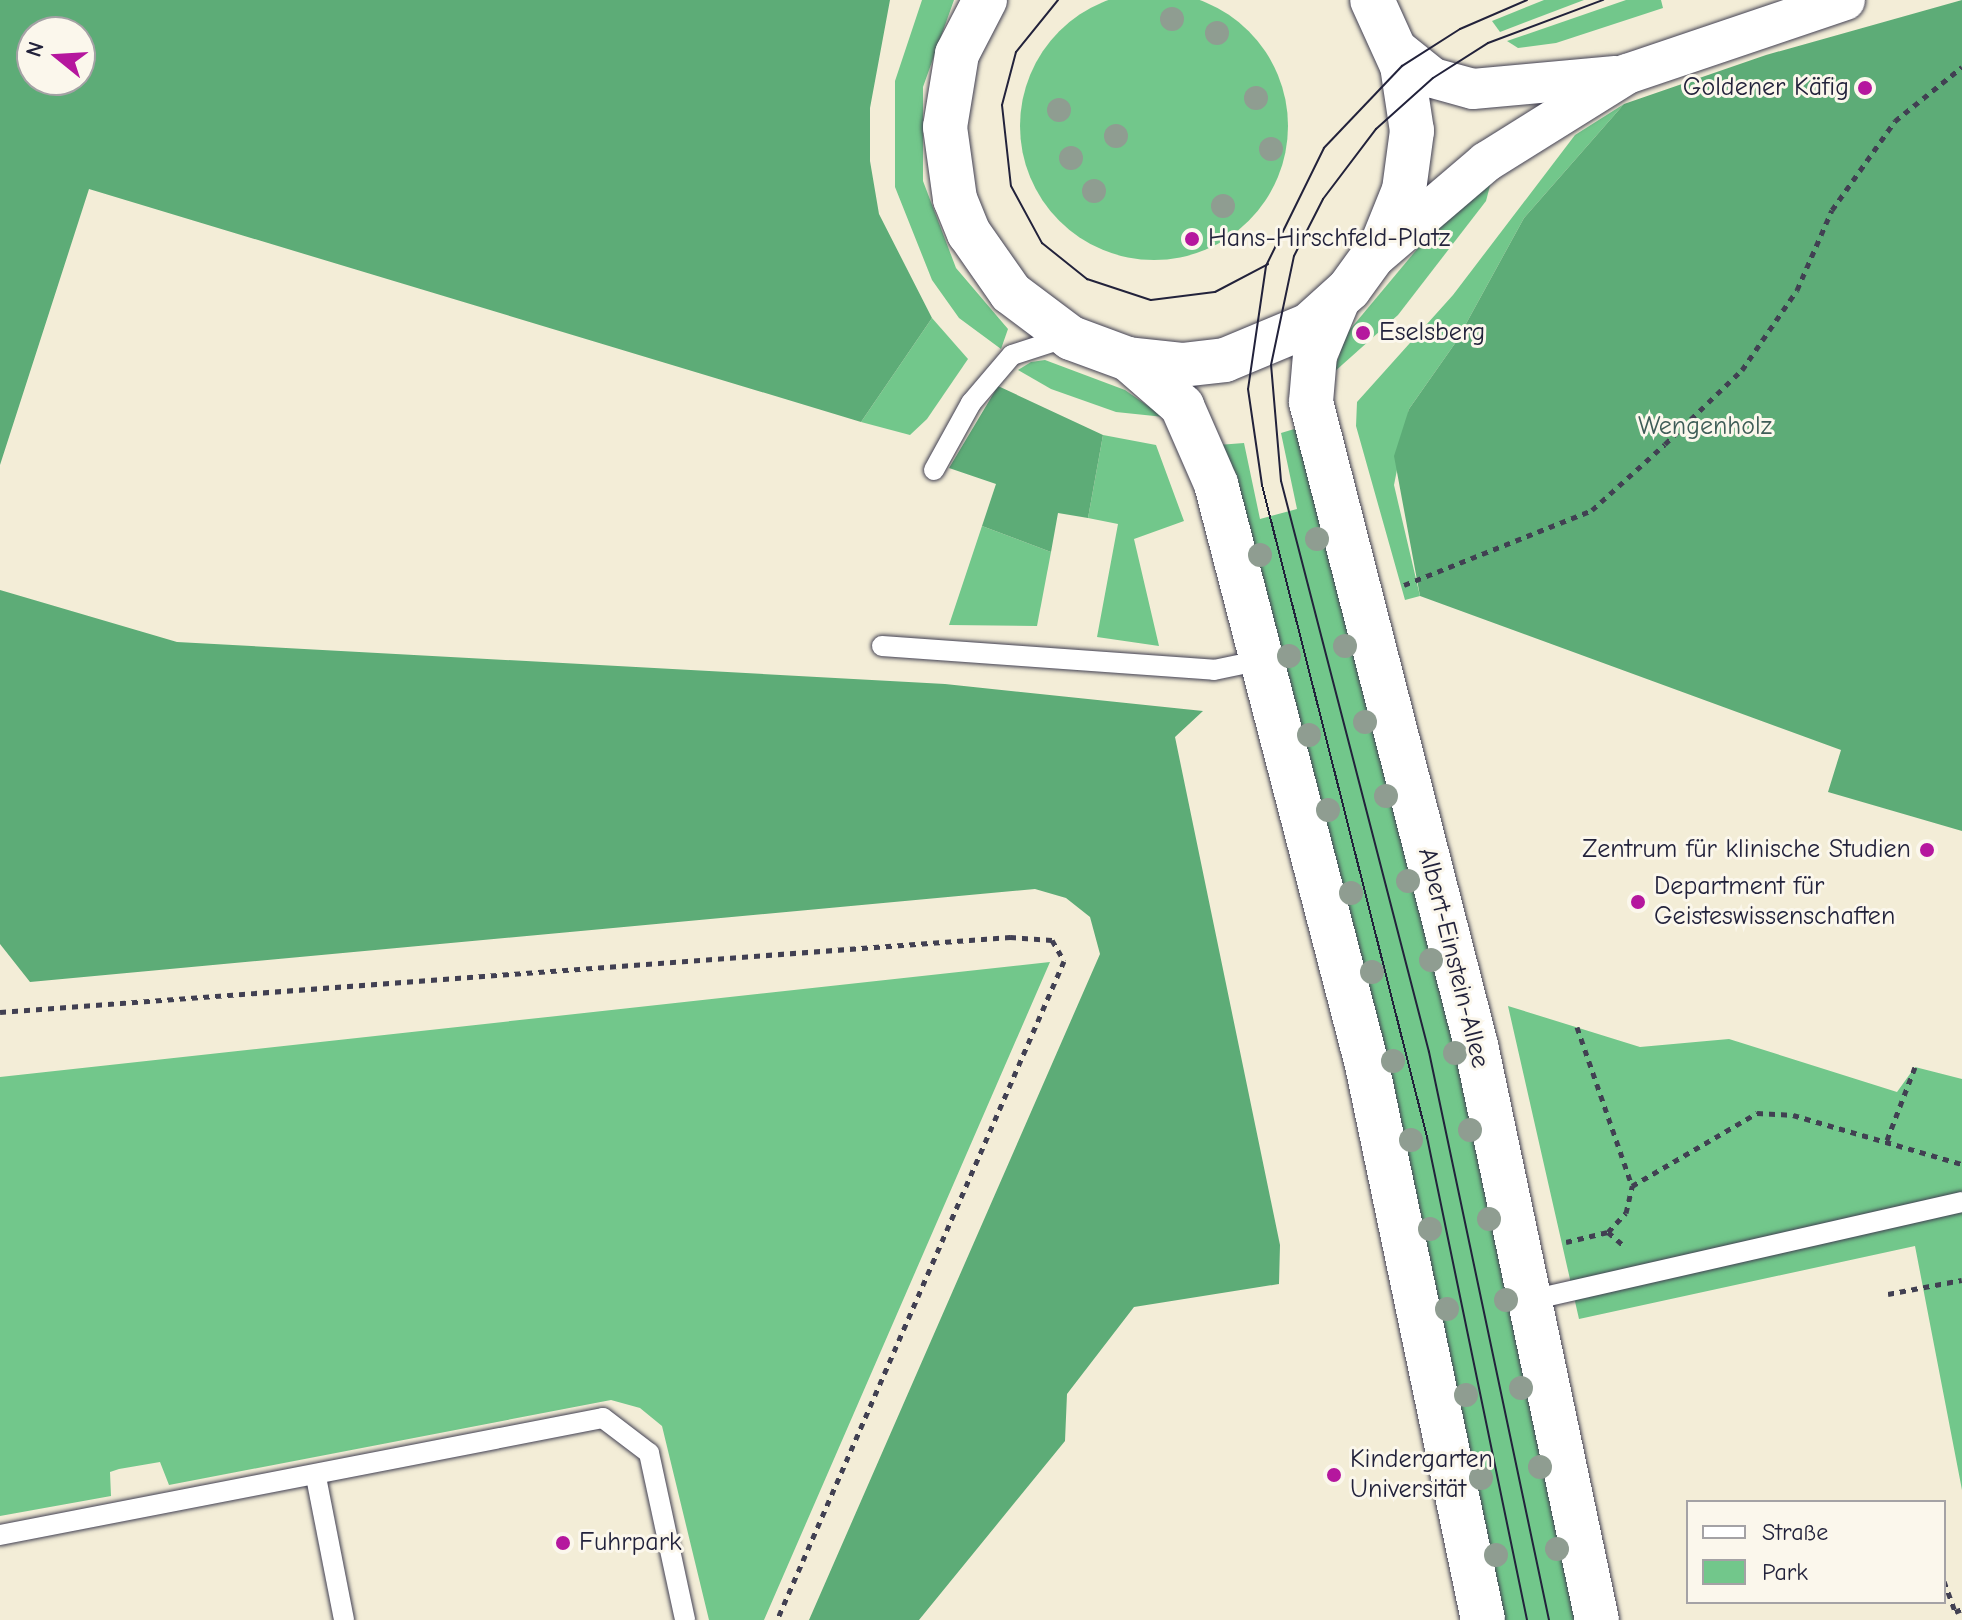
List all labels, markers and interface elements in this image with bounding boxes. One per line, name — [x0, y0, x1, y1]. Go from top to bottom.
north arrow — [16, 16, 96, 96]
text: N — [20, 38, 50, 60]
place label: Goldener Käfig — [1683, 72, 1849, 104]
marker: Goldener Käfig — [1856, 79, 1874, 97]
place label: Hans-Hirschfeld-Platz — [1208, 223, 1450, 255]
marker: Hans-Hirschfeld-Platz — [1183, 230, 1201, 248]
place label: Eselsberg — [1379, 317, 1485, 349]
marker: Eselsberg — [1354, 324, 1372, 342]
park label: Wengenholz — [1638, 411, 1772, 443]
place label: Zentrum für klinische Studien — [1582, 834, 1911, 866]
marker: Zentrum für klinische Studien — [1918, 841, 1936, 859]
street label: Albert-Einstein-Allee — [1411, 845, 1495, 1071]
place label: Department für Geisteswissenschaften — [1654, 871, 1895, 932]
marker: Department für Geisteswissenschaften — [1629, 893, 1647, 911]
place label: Kindergarten Universität — [1350, 1444, 1493, 1506]
marker: Kindergarten Universität — [1325, 1466, 1343, 1484]
legend — [1686, 1500, 1946, 1604]
text: Straße — [1762, 1518, 1828, 1546]
place label: Fuhrpark — [579, 1527, 682, 1559]
marker: Fuhrpark — [554, 1534, 572, 1552]
text: Park — [1762, 1558, 1808, 1586]

